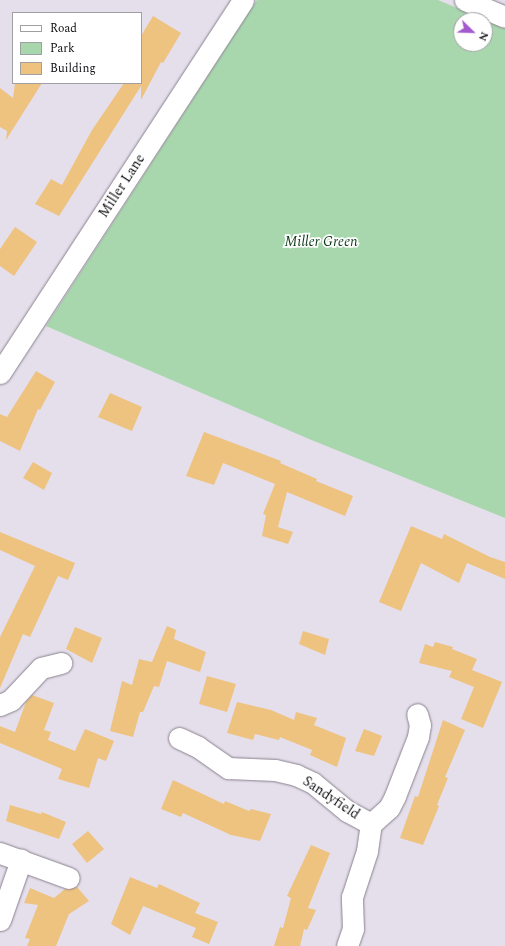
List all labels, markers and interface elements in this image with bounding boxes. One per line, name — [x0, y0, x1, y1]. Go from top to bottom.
legend — [12, 12, 142, 84]
north arrow — [453, 12, 493, 52]
text: Road — [50, 19, 77, 38]
text: N — [474, 29, 493, 44]
text: Park — [50, 39, 75, 58]
text: Building — [50, 59, 96, 78]
street label: Miller Lane — [95, 151, 149, 221]
park label: Miller Green — [284, 234, 358, 250]
street label: Sandyfield — [299, 773, 363, 823]

